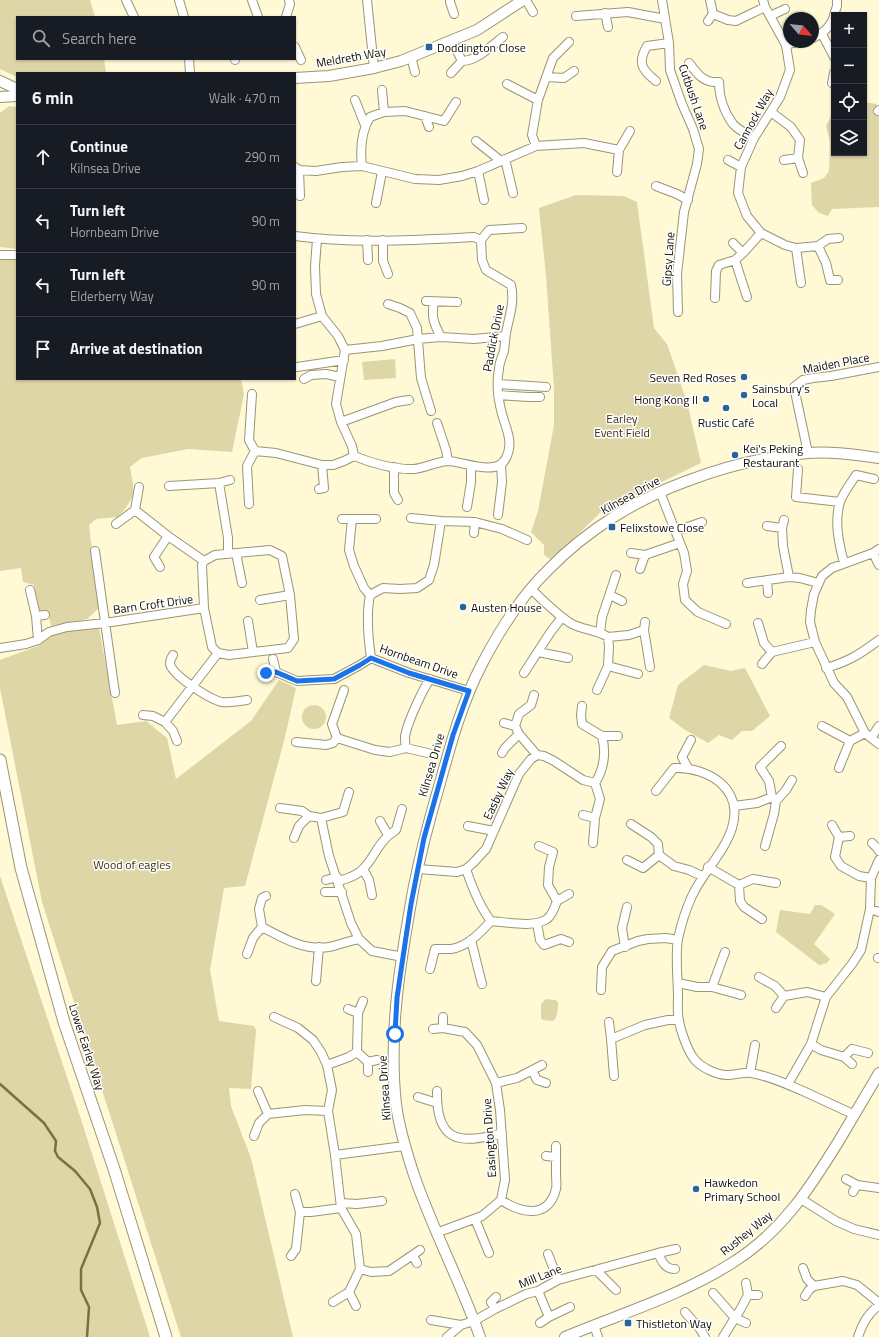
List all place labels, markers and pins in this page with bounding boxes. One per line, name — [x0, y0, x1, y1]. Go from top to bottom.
place label: Doddington Close — [437, 38, 526, 57]
marker: Doddington Close — [424, 42, 434, 52]
place label: Seven Red Roses — [650, 368, 736, 387]
marker: Seven Red Roses — [739, 372, 749, 382]
place label: Sainsbury's Local — [752, 379, 810, 412]
place label: Hong Kong II — [634, 390, 698, 409]
marker: Sainsbury's Local — [739, 390, 749, 400]
marker: Hong Kong II — [701, 394, 711, 404]
marker: Rustic Café — [721, 403, 731, 413]
place label: Rustic Café — [698, 413, 754, 432]
place label: Kei's Peking Restaurant — [743, 439, 803, 472]
marker: Kei's Peking Restaurant — [730, 450, 740, 460]
place label: Felixstowe Close — [620, 518, 704, 537]
marker: Felixstowe Close — [607, 522, 617, 532]
place label: Austen House — [471, 598, 542, 617]
marker: Austen House — [458, 602, 468, 612]
place label: Hawkedon Primary School — [704, 1173, 780, 1206]
marker: Hawkedon Primary School — [691, 1184, 701, 1194]
place label: Thistleton Way — [636, 1314, 712, 1333]
marker: Thistleton Way — [623, 1318, 633, 1328]

